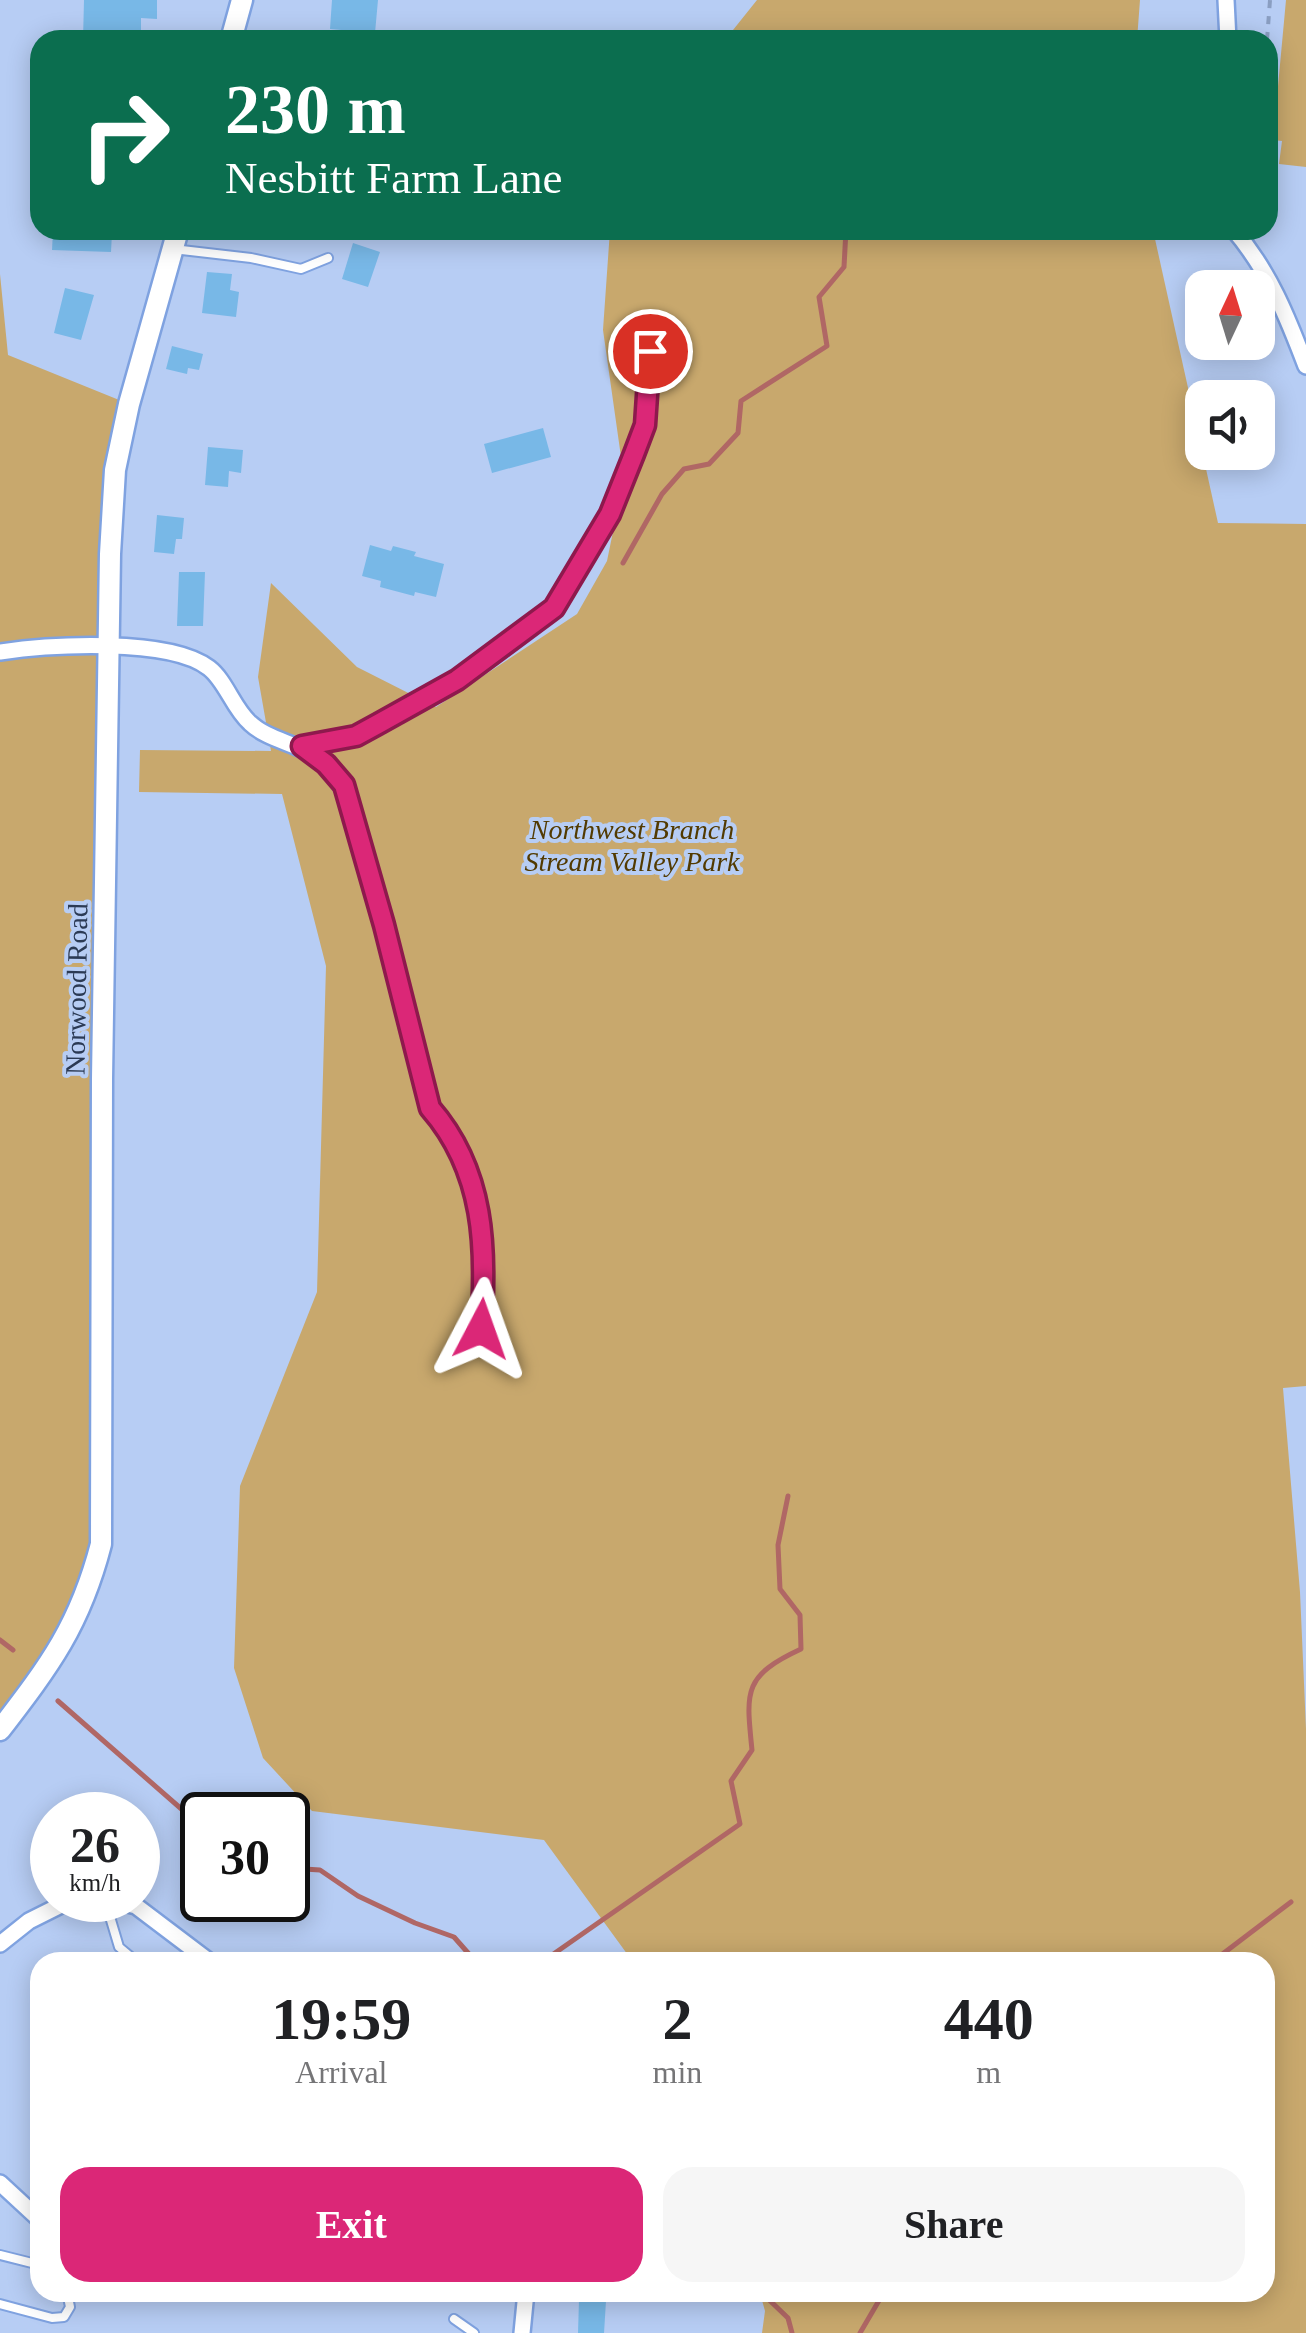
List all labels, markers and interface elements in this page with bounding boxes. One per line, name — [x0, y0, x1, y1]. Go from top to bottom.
icon: right — [60, 70, 190, 200]
text: 230 m — [225, 71, 406, 148]
text: Nesbitt Farm Lane — [225, 153, 562, 203]
north arrow — [1185, 270, 1275, 360]
map controls — [1185, 270, 1275, 470]
pin — [608, 309, 693, 394]
icon: arrive — [623, 324, 678, 379]
button: sound — [1185, 380, 1275, 470]
park label: Northwest Branch Stream Valley Park — [524, 814, 740, 877]
street label: Norwood Road — [60, 903, 93, 1075]
position arrow — [429, 1277, 533, 1381]
speed limit sign: 30 — [180, 1792, 310, 1922]
text: 26 — [70, 1817, 120, 1873]
text: km/h — [69, 1869, 121, 1896]
text: 19:59 — [271, 1986, 411, 2052]
text: 2 — [662, 1986, 692, 2052]
text: 440 — [944, 1986, 1034, 2052]
text: Arrival — [295, 2054, 387, 2090]
text: min — [653, 2054, 702, 2090]
text: m — [976, 2054, 1001, 2090]
button: Exit — [60, 2167, 643, 2282]
button: Share — [663, 2167, 1245, 2282]

